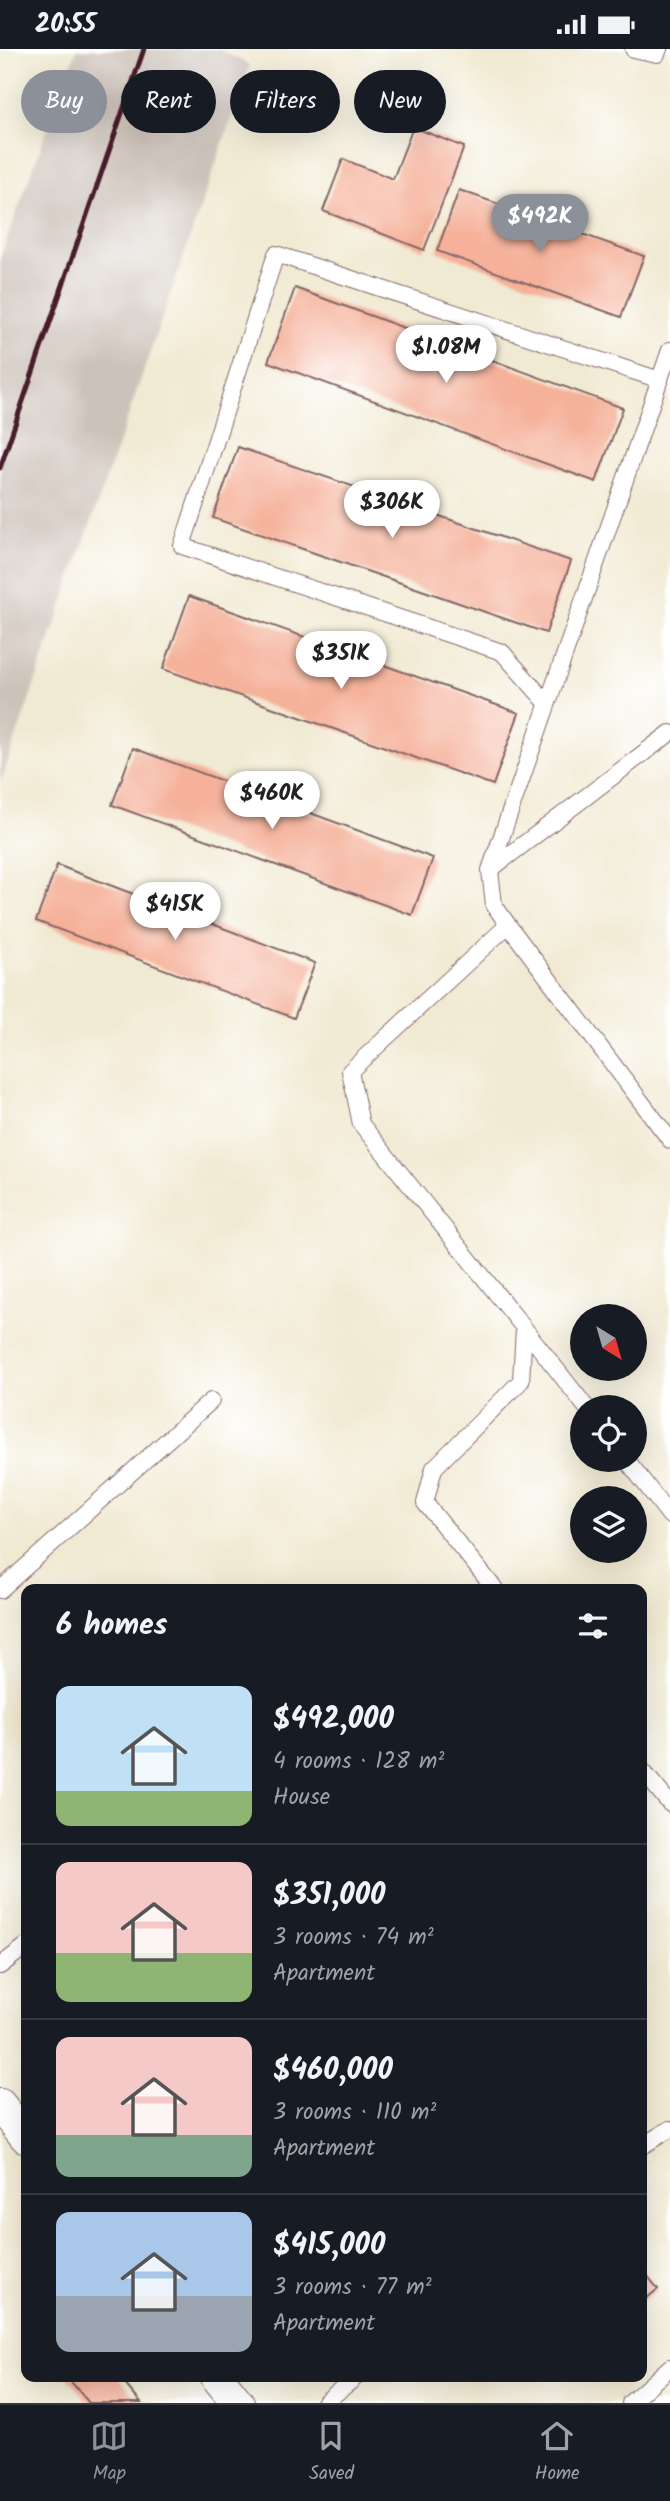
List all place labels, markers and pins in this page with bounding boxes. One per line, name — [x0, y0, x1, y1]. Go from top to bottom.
pin: $492K — [491, 195, 589, 254]
pin: $1.08M — [389, 325, 503, 385]
pin: $306K — [343, 481, 441, 540]
pin: $351K — [292, 631, 390, 691]
pin: $460K — [223, 771, 321, 831]
pin: $415K — [126, 883, 224, 942]

